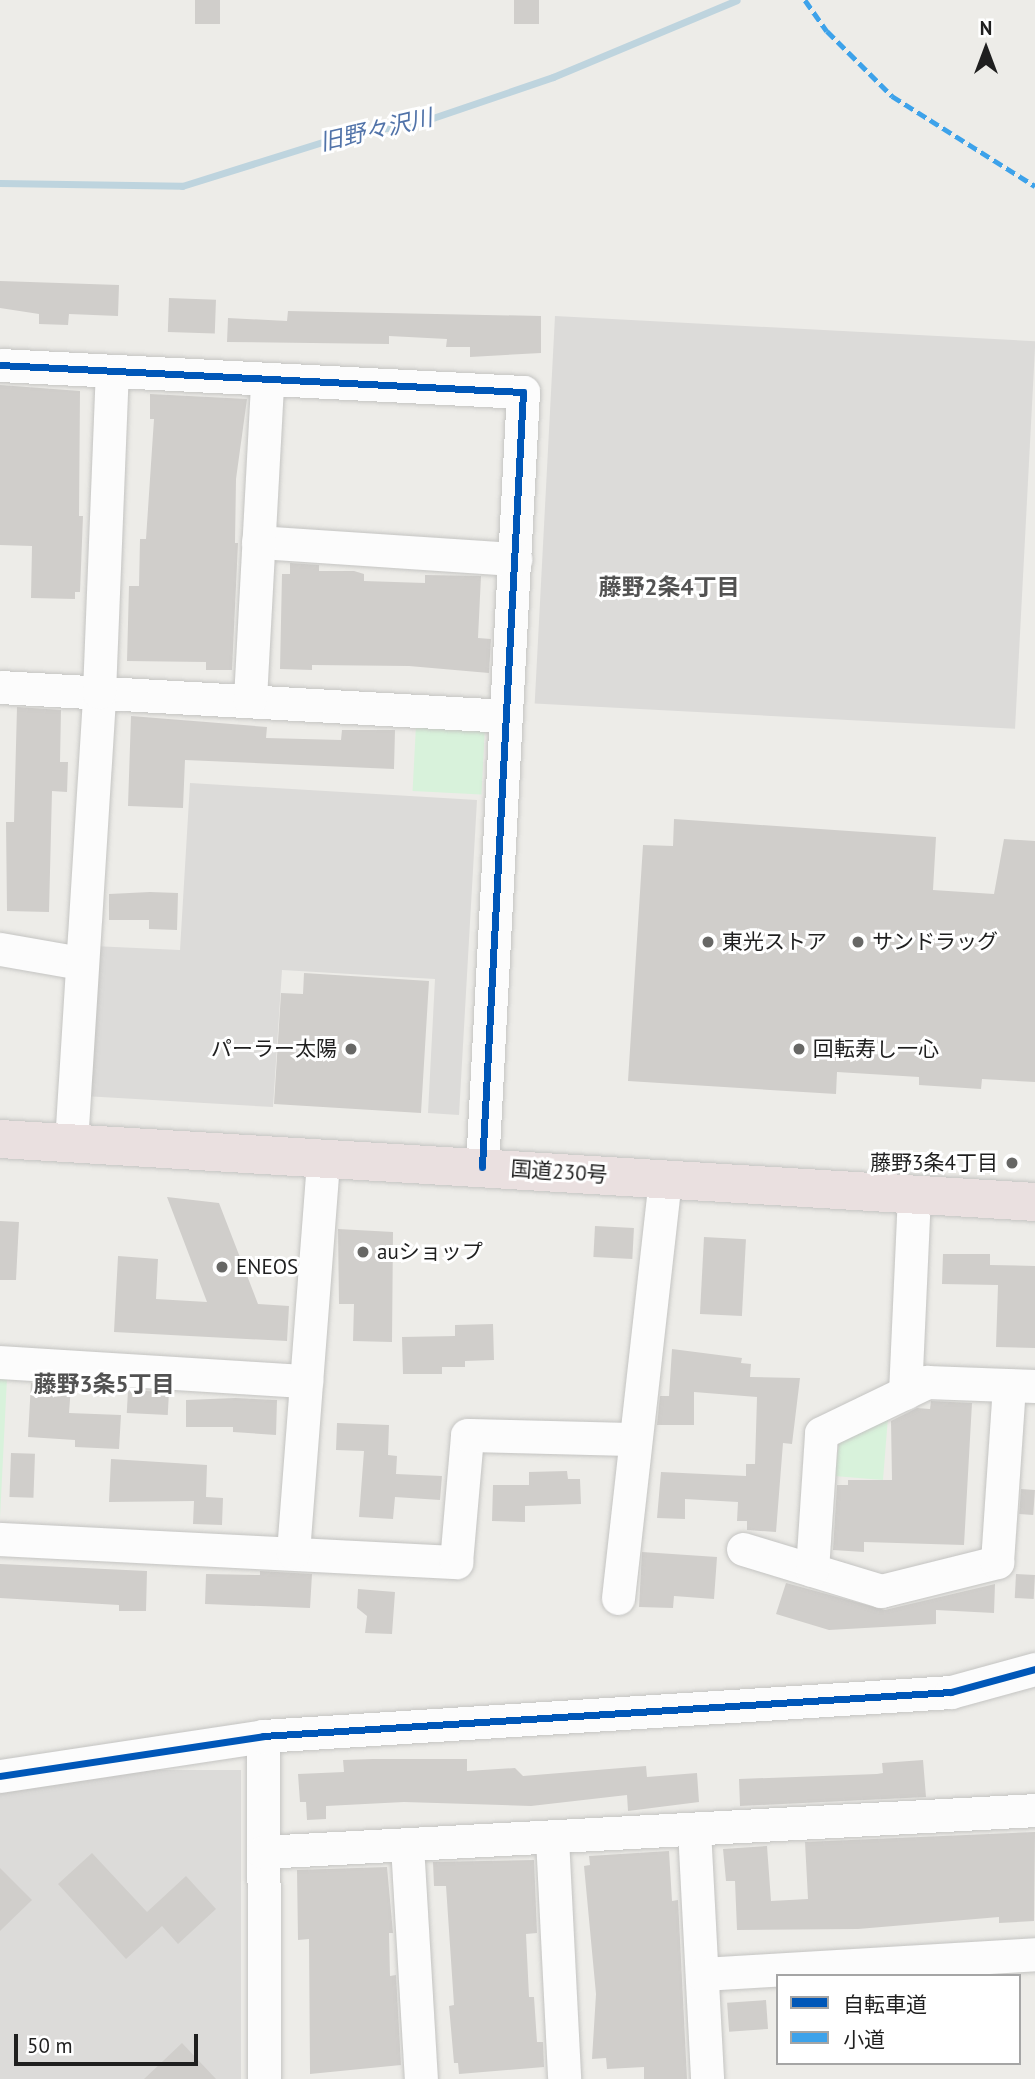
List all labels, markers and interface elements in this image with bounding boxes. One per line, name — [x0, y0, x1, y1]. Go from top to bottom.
north arrow — [951, 14, 1021, 84]
text: N — [980, 16, 992, 40]
water label: 旧野々沢川 — [317, 104, 435, 156]
district label: 藤野2条4丁目 — [598, 573, 740, 601]
place label: 東光ストア — [722, 929, 827, 955]
place label: サンドラッグ — [872, 929, 998, 955]
marker: 東光ストア — [700, 934, 716, 950]
marker: サンドラッグ — [850, 934, 866, 950]
place label: パーラー太陽 — [211, 1036, 337, 1062]
place label: 回転寿し一心 — [813, 1036, 939, 1062]
marker: パーラー太陽 — [343, 1041, 359, 1057]
marker: 回転寿し一心 — [791, 1041, 807, 1057]
place label: 藤野3条4丁目 — [870, 1150, 998, 1176]
marker: 藤野3条4丁目 — [1004, 1155, 1020, 1171]
street label: 国道230号 — [510, 1156, 608, 1188]
place label: auショップ — [377, 1239, 483, 1265]
marker: auショップ — [355, 1244, 371, 1260]
place label: ENEOS — [236, 1254, 298, 1280]
marker: ENEOS — [214, 1259, 230, 1275]
district label: 藤野3条5丁目 — [33, 1370, 175, 1398]
legend — [776, 1974, 1021, 2065]
text: 自転車道 — [843, 1991, 927, 2018]
scale bar — [18, 2020, 201, 2064]
text: 小道 — [843, 2026, 885, 2053]
text: 50 m — [27, 2032, 73, 2059]

